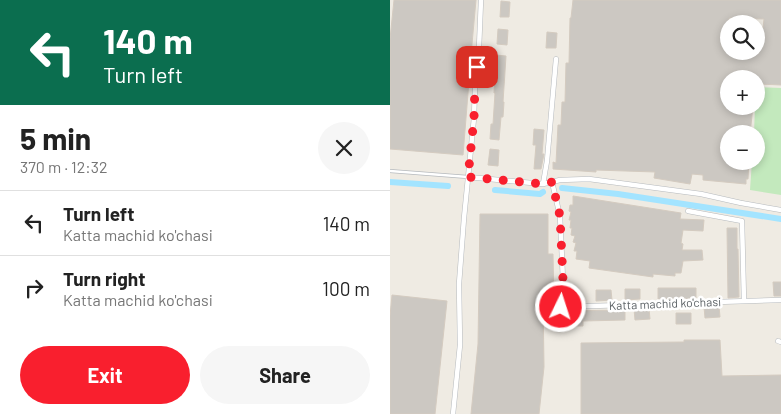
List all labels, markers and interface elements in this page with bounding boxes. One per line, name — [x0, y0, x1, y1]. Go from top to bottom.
map controls — [720, 15, 765, 170]
button: search — [720, 15, 765, 60]
text: 140 m — [103, 19, 193, 61]
icon: left — [20, 20, 85, 85]
pin — [456, 46, 498, 88]
icon: arrive — [463, 53, 491, 81]
text: Turn left — [103, 61, 183, 87]
button: + — [720, 70, 765, 115]
text: 5 min — [20, 120, 91, 156]
button: close — [318, 122, 370, 174]
button: − — [720, 125, 765, 170]
text: 370 m · 12:32 — [20, 157, 107, 176]
text: Turn left — [63, 202, 134, 225]
icon: left — [20, 209, 48, 237]
text: 140 m — [323, 212, 370, 235]
text: Katta machid ko'chasi — [63, 225, 213, 244]
text: Turn right — [63, 267, 145, 290]
icon: right — [20, 274, 48, 302]
text: 100 m — [322, 277, 370, 300]
position arrow — [534, 280, 586, 332]
text: Katta machid ko'chasi — [63, 290, 213, 309]
street label: Katta machid ko'chasi — [609, 294, 721, 312]
button: Exit — [20, 346, 190, 404]
button: Share — [200, 346, 370, 404]

